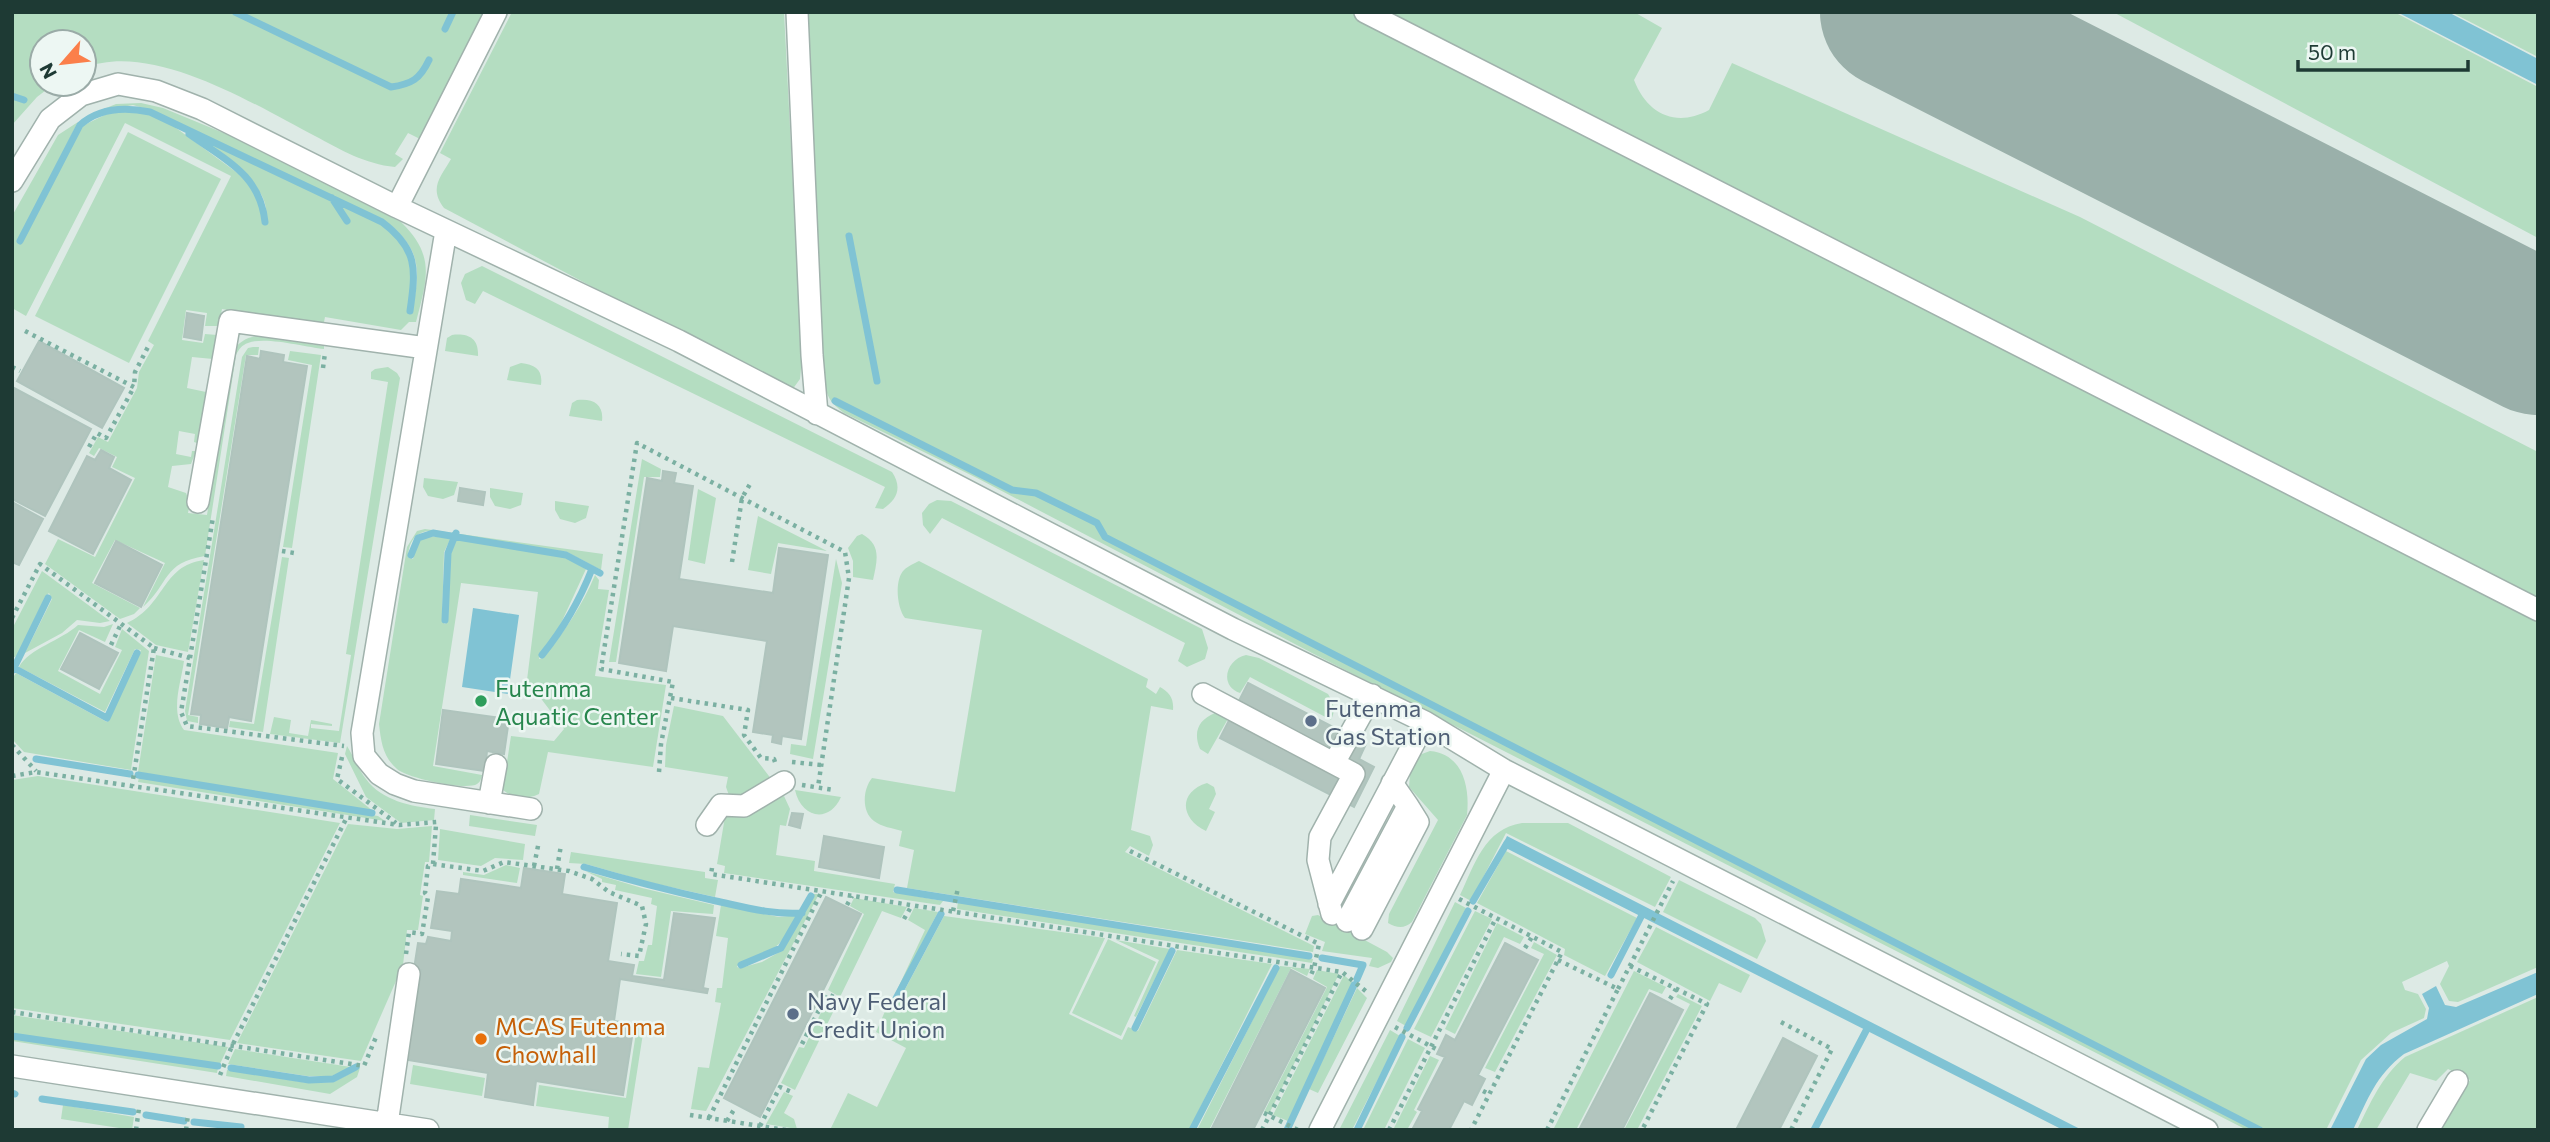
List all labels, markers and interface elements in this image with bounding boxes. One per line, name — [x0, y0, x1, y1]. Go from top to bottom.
north arrow — [28, 28, 98, 98]
scale bar — [2298, 28, 2468, 72]
text: 50 m — [2308, 39, 2356, 64]
text: N — [34, 60, 61, 83]
place label: Futenma Aquatic Center — [495, 673, 659, 730]
marker: Futenma Aquatic Center — [473, 693, 489, 709]
place label: Futenma Gas Station — [1325, 693, 1451, 750]
marker: Futenma Gas Station — [1303, 713, 1319, 729]
place label: Navy Federal Credit Union — [807, 986, 947, 1043]
marker: Navy Federal Credit Union — [785, 1006, 801, 1022]
place label: MCAS Futenma Chowhall — [495, 1011, 666, 1068]
marker: MCAS Futenma Chowhall — [473, 1031, 489, 1047]

